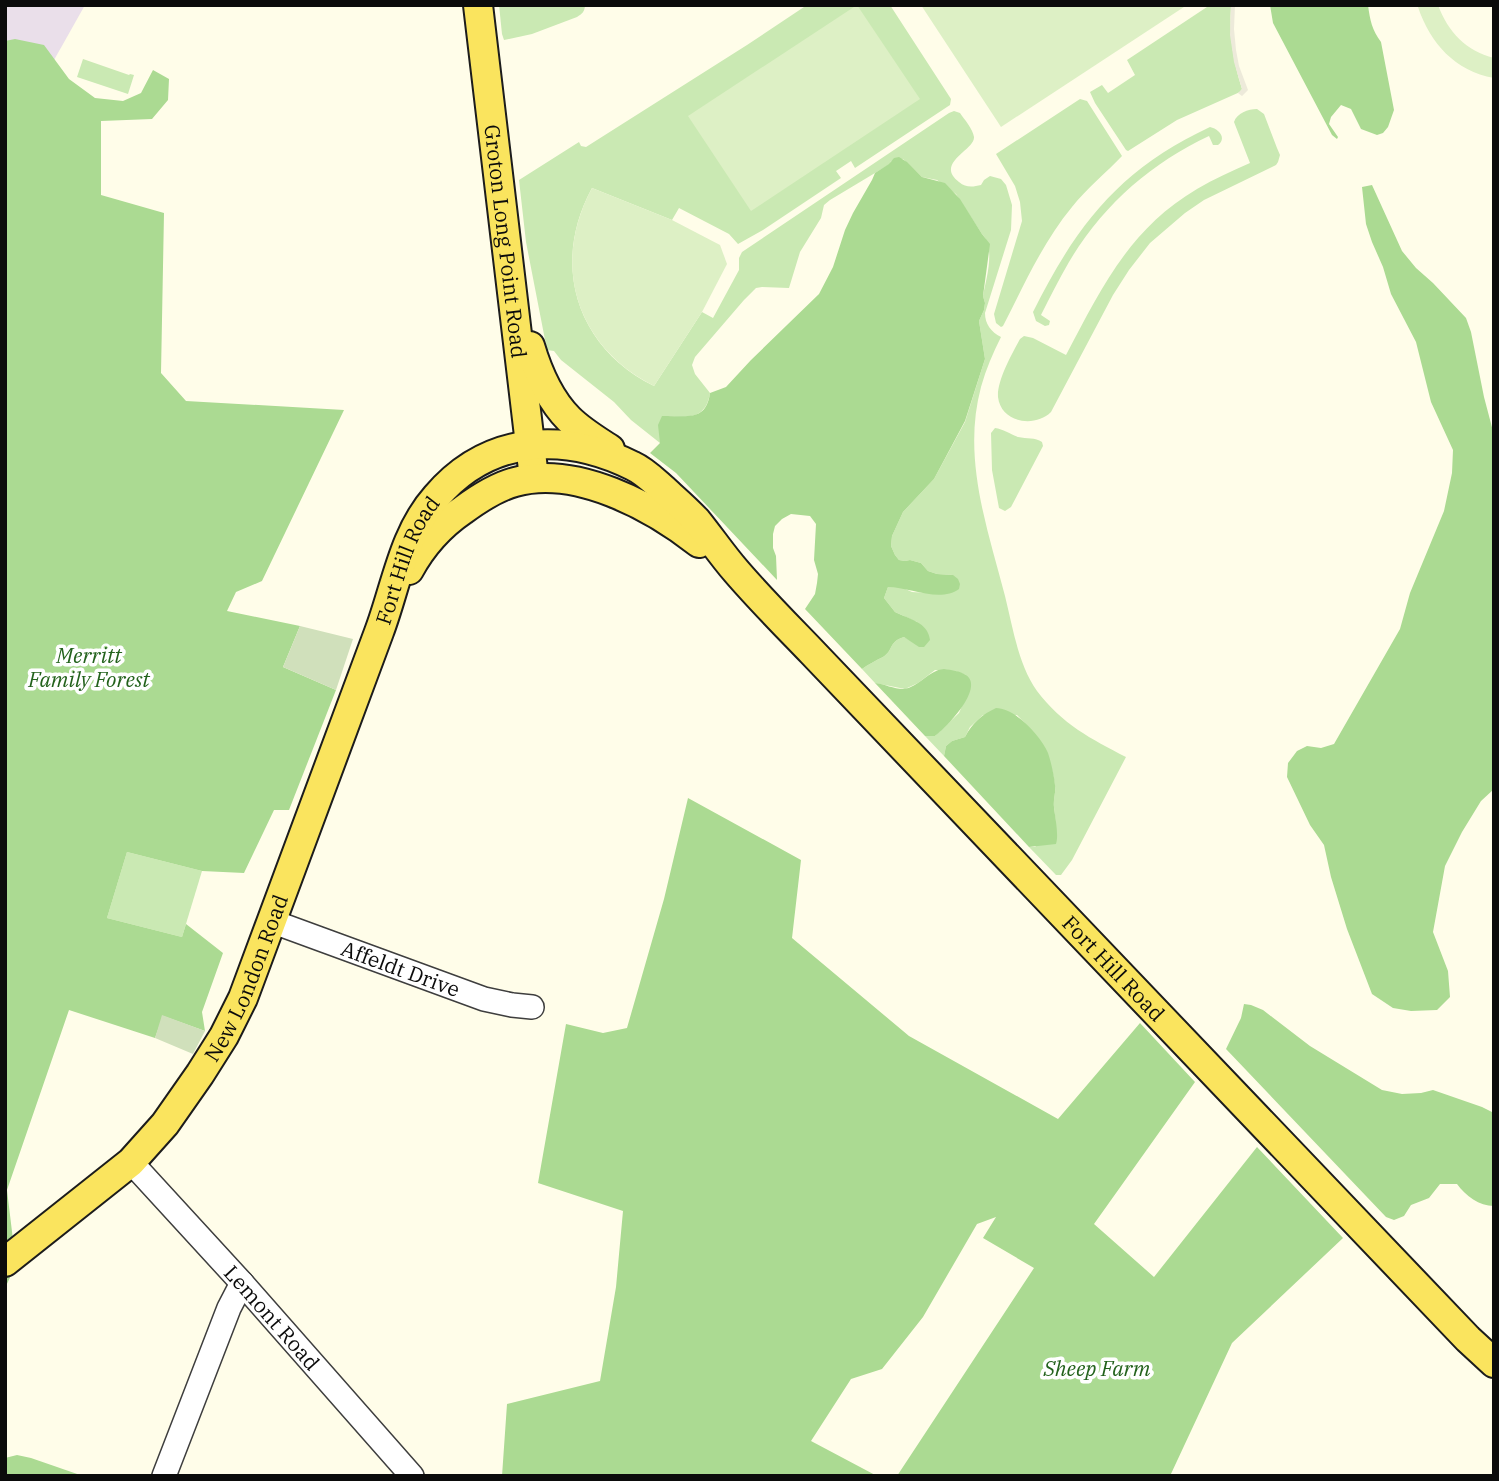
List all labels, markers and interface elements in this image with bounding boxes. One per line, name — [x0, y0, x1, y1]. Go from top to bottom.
street label: Groton Long Point Road — [478, 123, 534, 360]
street label: Fort Hill Road — [369, 490, 446, 628]
park label: Merritt Family Forest — [27, 641, 150, 693]
street label: New London Road — [197, 890, 294, 1067]
street label: Fort Hill Road — [1057, 909, 1171, 1027]
street label: Affeldt Drive — [337, 934, 464, 1003]
street label: Lemont Road — [218, 1259, 326, 1376]
park label: Sheep Farm — [1042, 1354, 1151, 1382]

